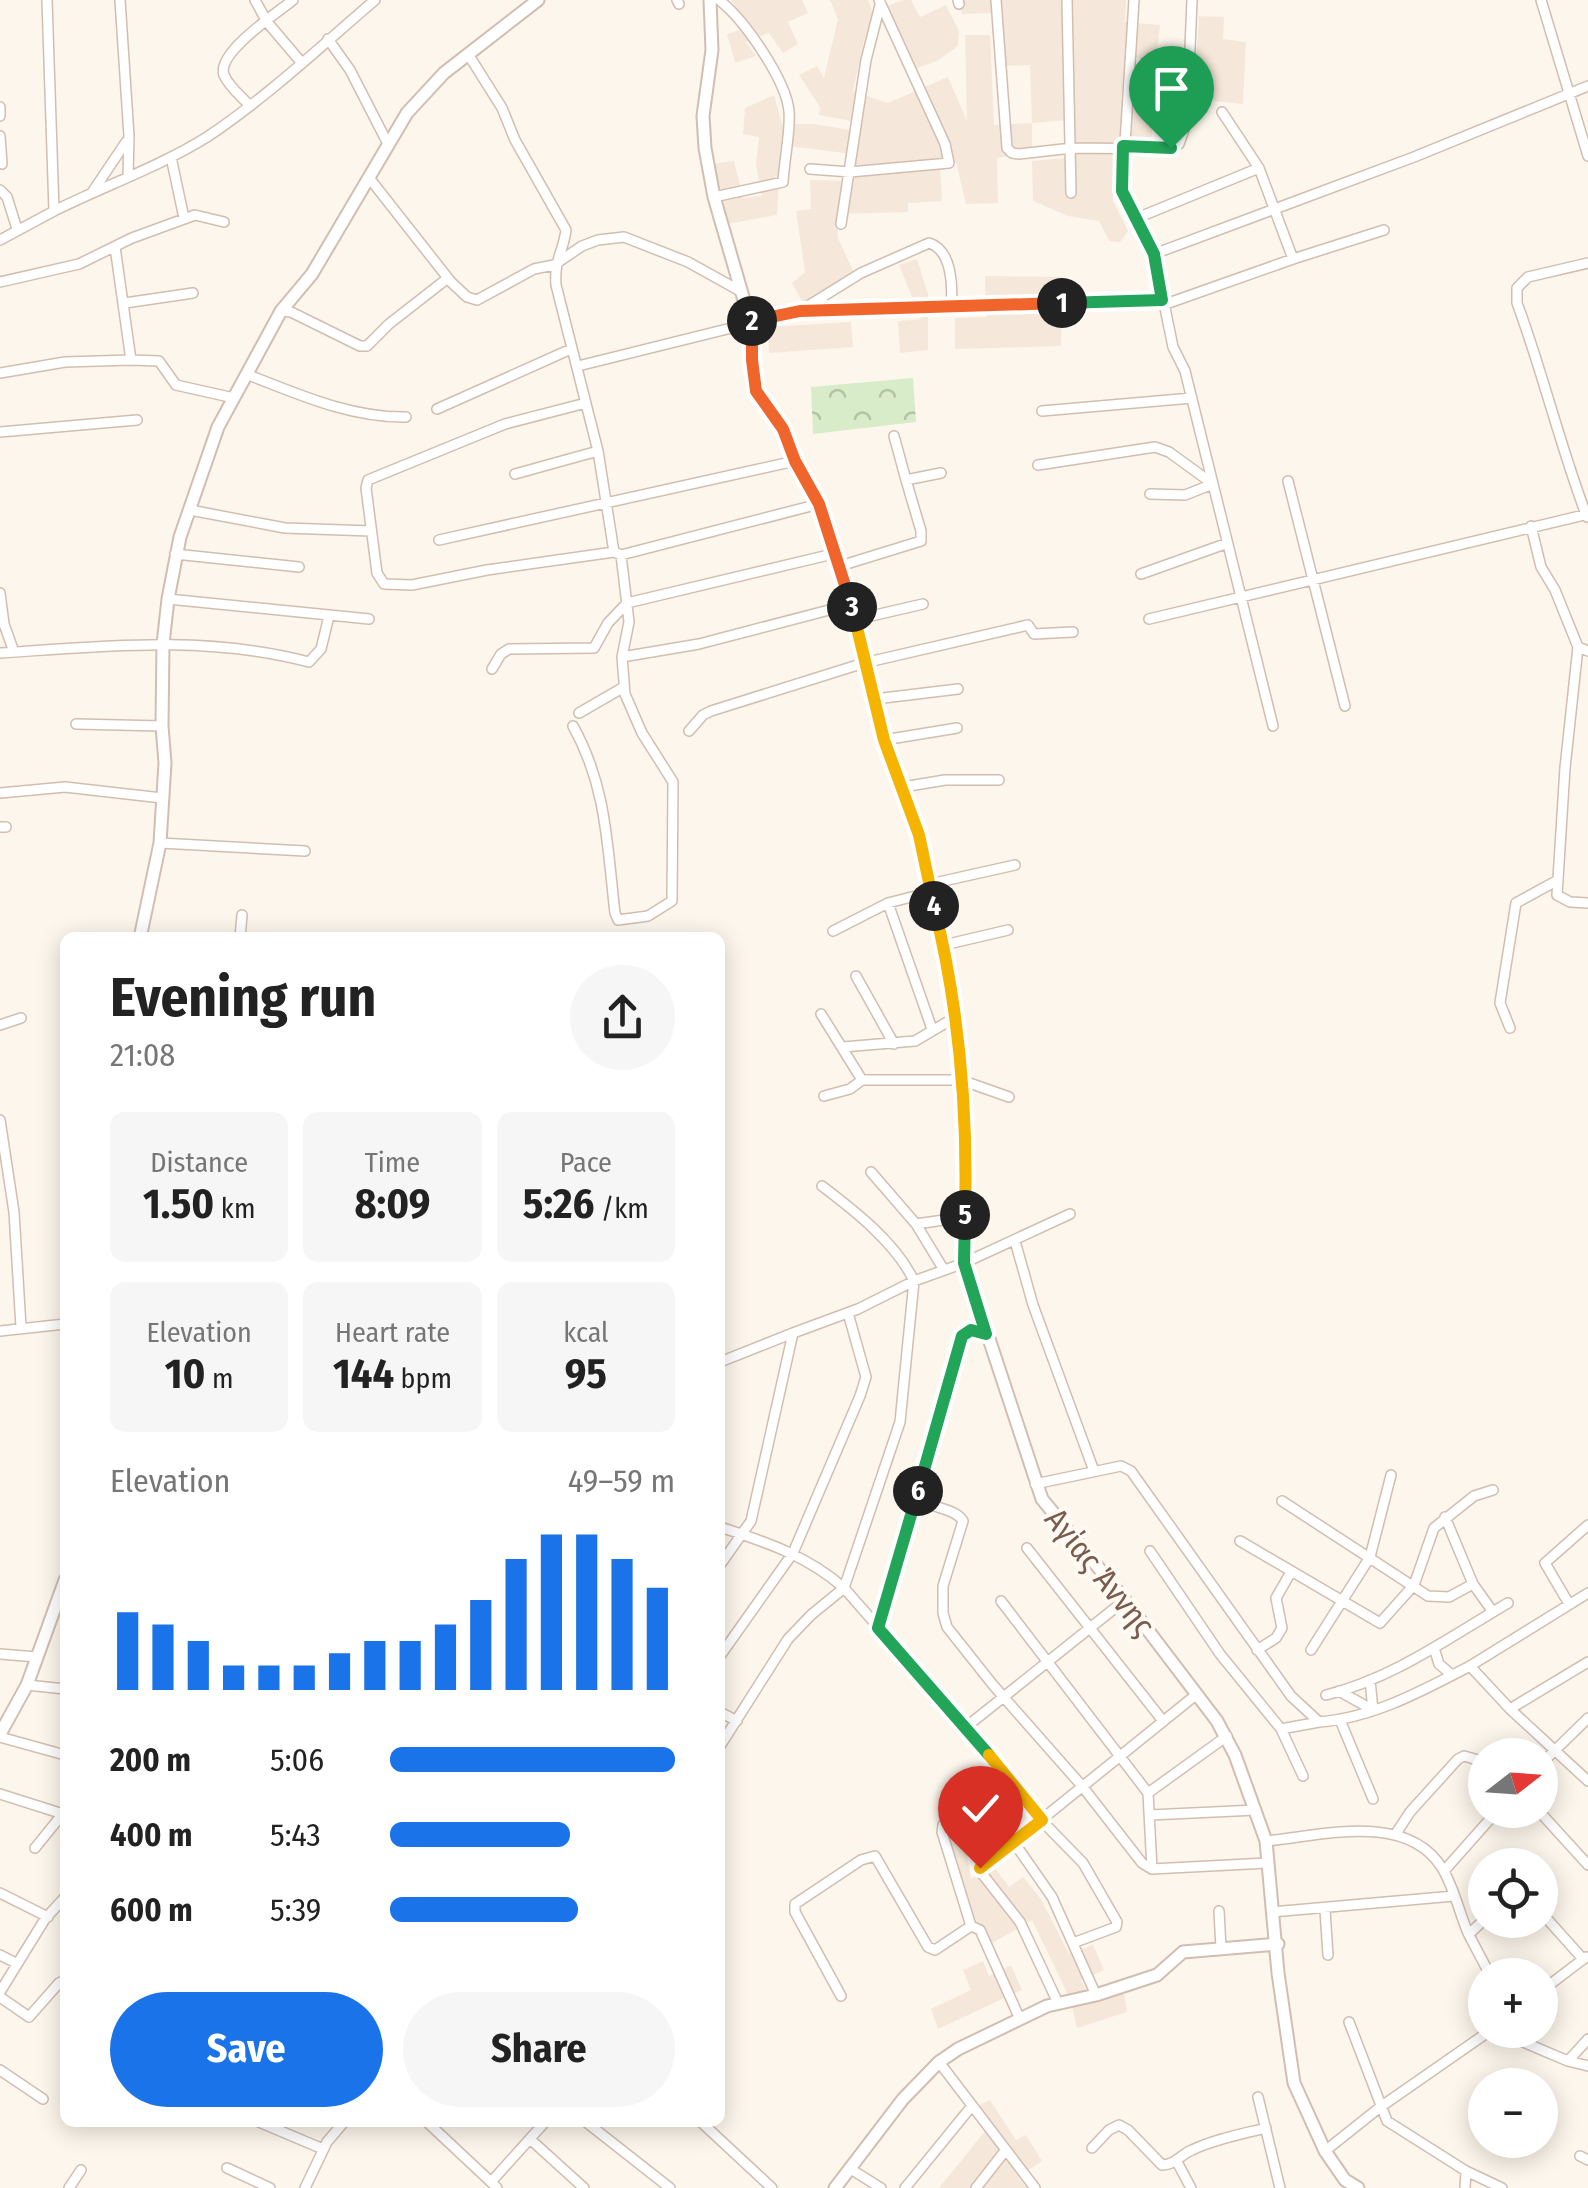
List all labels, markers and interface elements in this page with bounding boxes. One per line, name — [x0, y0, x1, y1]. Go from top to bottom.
pin — [1129, 46, 1214, 149]
icon: arrive — [1144, 61, 1199, 116]
pin: 1 — [1037, 278, 1087, 328]
text: 1 — [1056, 286, 1068, 319]
pin: 2 — [727, 296, 777, 346]
text: 2 — [746, 304, 758, 337]
pin: 3 — [827, 582, 877, 632]
text: 3 — [845, 590, 859, 623]
pin: 4 — [909, 881, 959, 931]
text: 4 — [927, 889, 941, 922]
text: Evening run — [110, 965, 376, 1031]
button: share — [570, 965, 675, 1070]
text: 21:08 — [110, 1036, 175, 1074]
text: Distance — [150, 1146, 248, 1179]
text: Time — [365, 1146, 420, 1179]
text: Pace — [560, 1146, 612, 1179]
text: 1.50 — [143, 1179, 214, 1229]
text: 8:09 — [354, 1179, 431, 1229]
text: 5:26 — [523, 1179, 595, 1229]
pin: 5 — [940, 1190, 990, 1240]
text: km — [214, 1192, 255, 1225]
text: /km — [595, 1192, 649, 1225]
text: 5 — [958, 1198, 972, 1231]
text: Elevation — [146, 1316, 252, 1349]
text: Heart rate — [335, 1316, 450, 1349]
text: kcal — [563, 1316, 608, 1349]
text: 10 — [165, 1349, 205, 1399]
text: 144 — [333, 1349, 394, 1399]
text: 95 — [565, 1349, 607, 1399]
text: m — [205, 1362, 234, 1395]
text: bpm — [394, 1362, 452, 1395]
text: Elevation — [110, 1462, 230, 1500]
text: 49–59 m — [568, 1462, 675, 1500]
pin: 6 — [893, 1466, 943, 1516]
text: 6 — [911, 1474, 925, 1507]
street label: Αγίας Άννης — [1037, 1501, 1163, 1644]
north arrow — [1468, 1738, 1558, 1828]
map controls — [1468, 1738, 1558, 2158]
text: 200 m — [110, 1741, 191, 1779]
text: 5:06 — [270, 1741, 324, 1779]
pin — [938, 1766, 1023, 1869]
icon: check — [953, 1781, 1008, 1836]
text: 400 m — [110, 1816, 192, 1854]
text: 5:43 — [270, 1816, 321, 1854]
button: locate — [1468, 1848, 1558, 1938]
text: 600 m — [110, 1891, 193, 1929]
text: 5:39 — [270, 1891, 321, 1929]
button: + — [1468, 1958, 1558, 2048]
button: Save — [110, 1992, 383, 2107]
button: Share — [403, 1992, 675, 2107]
button: − — [1468, 2068, 1558, 2158]

